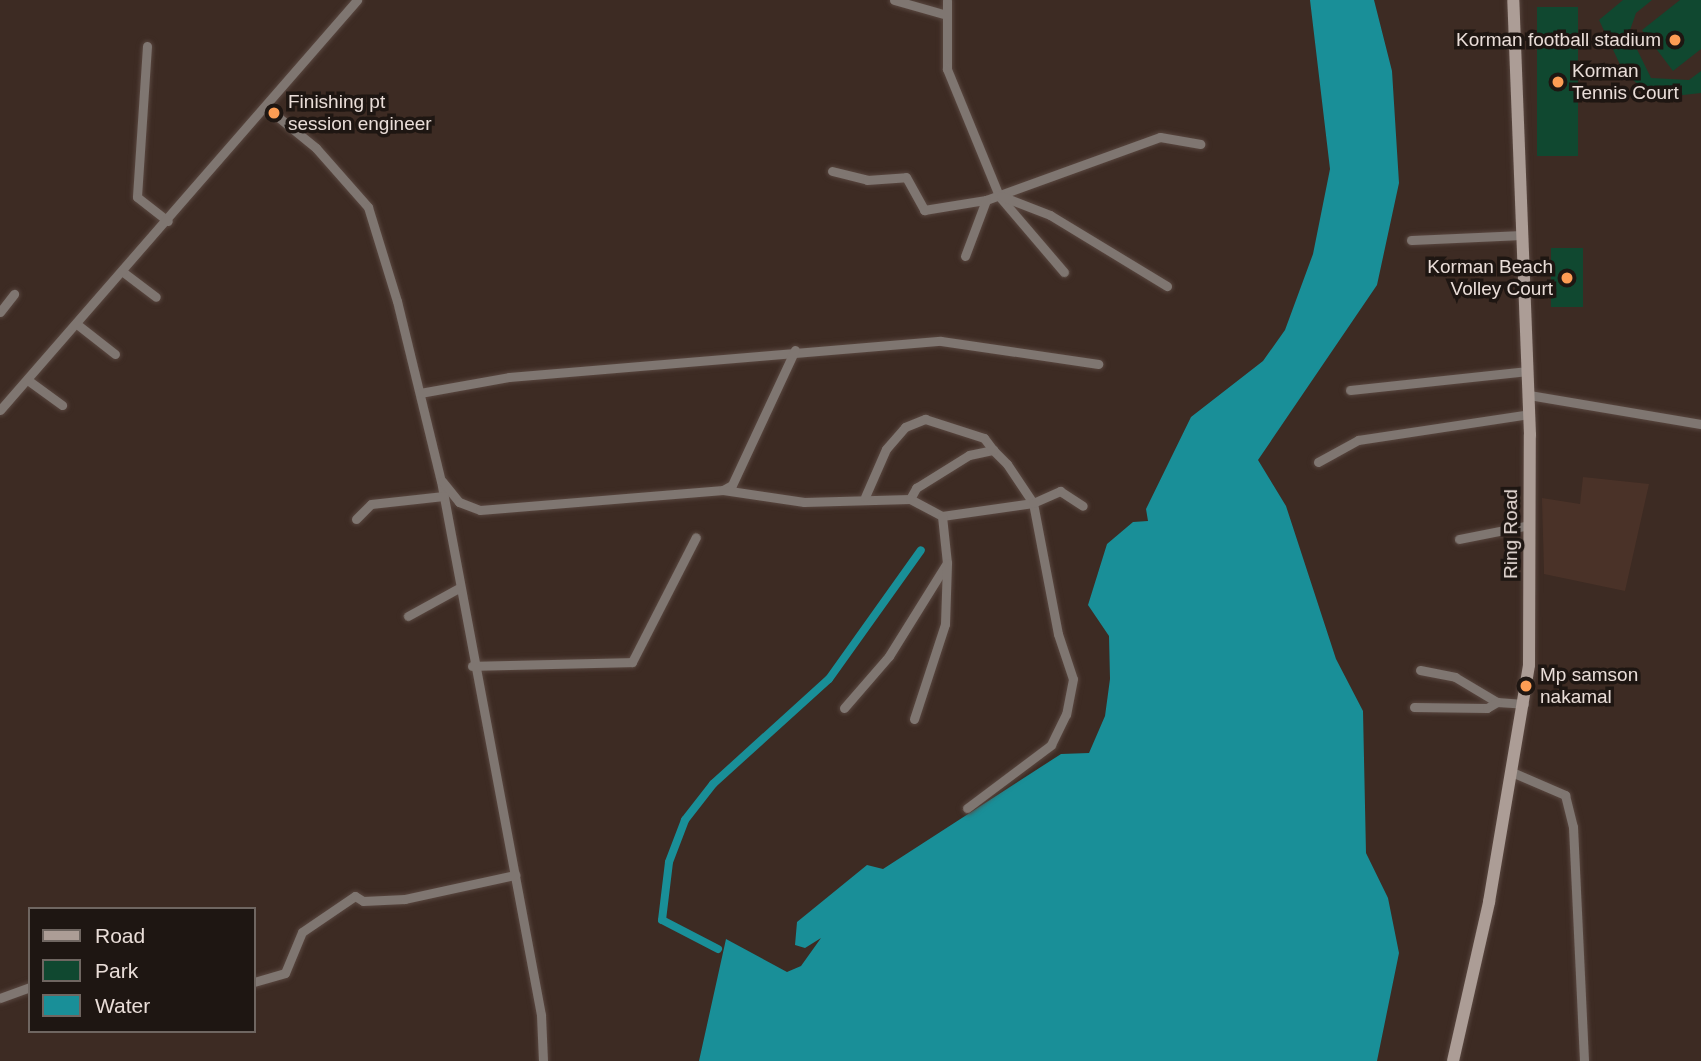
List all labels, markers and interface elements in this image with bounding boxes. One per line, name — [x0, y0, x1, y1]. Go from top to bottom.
place label: Korman football stadium — [1456, 29, 1661, 51]
marker: Korman football stadium — [1667, 32, 1683, 48]
place label: Korman Tennis Court — [1572, 60, 1679, 104]
marker: Korman Tennis Court — [1550, 74, 1566, 90]
place label: Finishing pt session engineer — [288, 91, 432, 135]
marker: Finishing pt session engineer — [266, 105, 282, 121]
place label: Korman Beach Volley Court — [1427, 256, 1553, 300]
marker: Korman Beach Volley Court — [1559, 270, 1575, 286]
street label: Ring Road — [1500, 489, 1522, 579]
place label: Mp samson nakamal — [1540, 664, 1638, 708]
marker: Mp samson nakamal — [1518, 678, 1534, 694]
legend — [28, 907, 256, 1033]
text: Road — [95, 924, 145, 947]
text: Park — [95, 959, 138, 982]
text: Water — [95, 994, 150, 1017]

